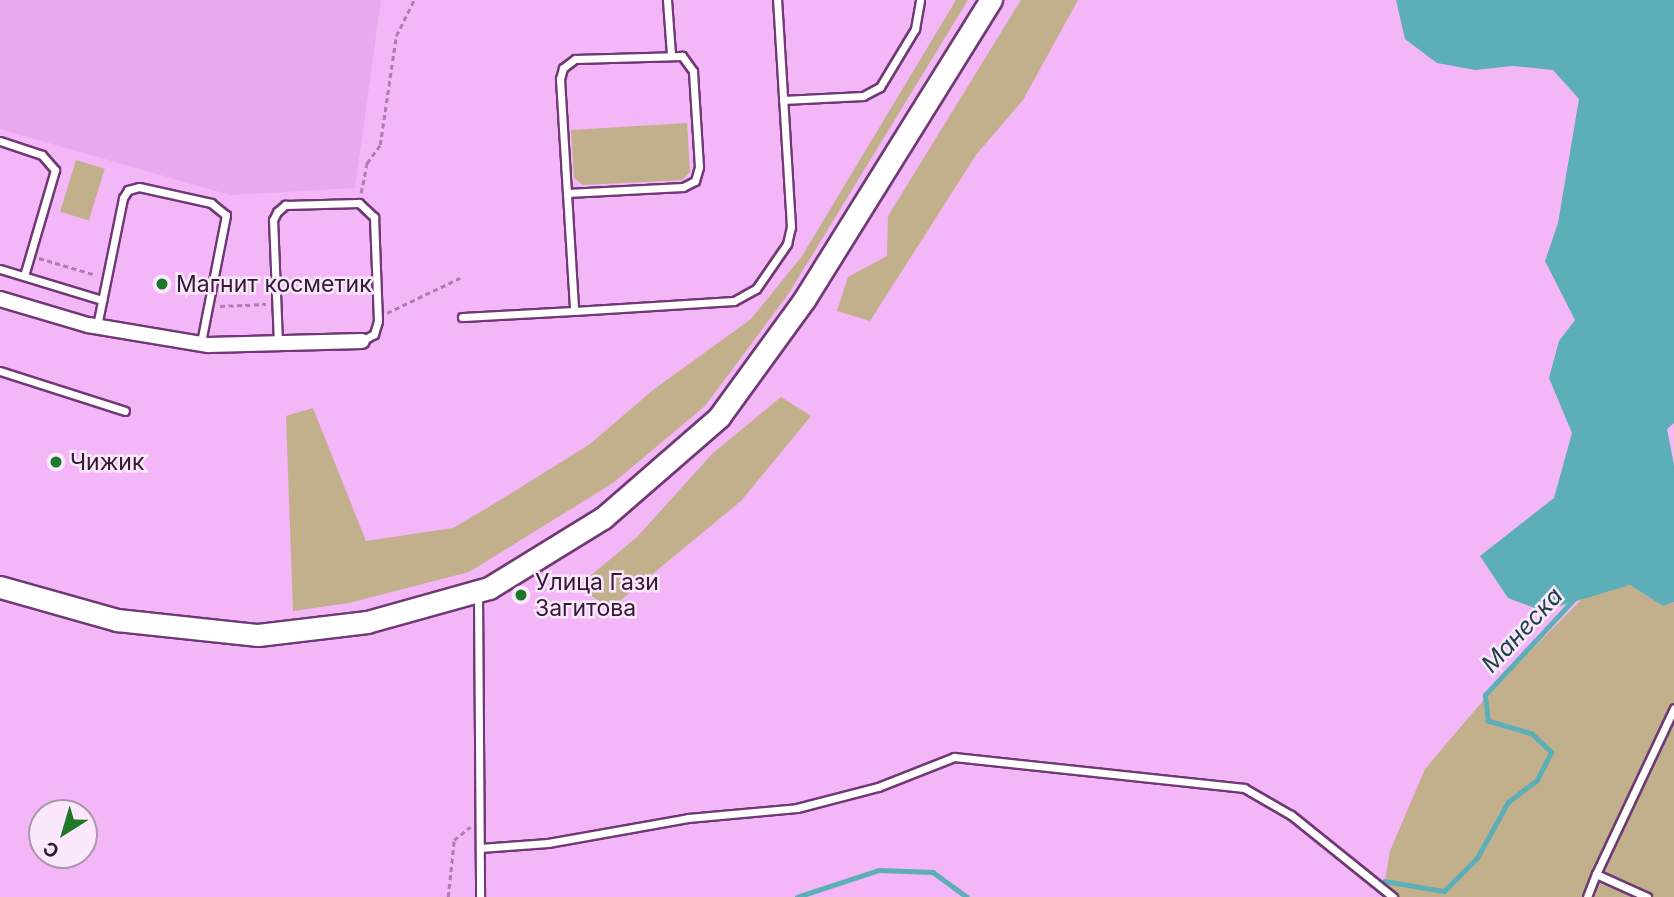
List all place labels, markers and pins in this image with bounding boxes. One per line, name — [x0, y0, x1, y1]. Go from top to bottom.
place label: Магнит косметик — [176, 270, 372, 298]
marker: Магнит косметик — [154, 276, 170, 292]
place label: Чижик — [70, 448, 144, 476]
marker: Чижик — [48, 454, 64, 470]
place label: Улица Гази Загитова — [535, 568, 659, 622]
marker: Улица Гази Загитова — [513, 587, 529, 603]

